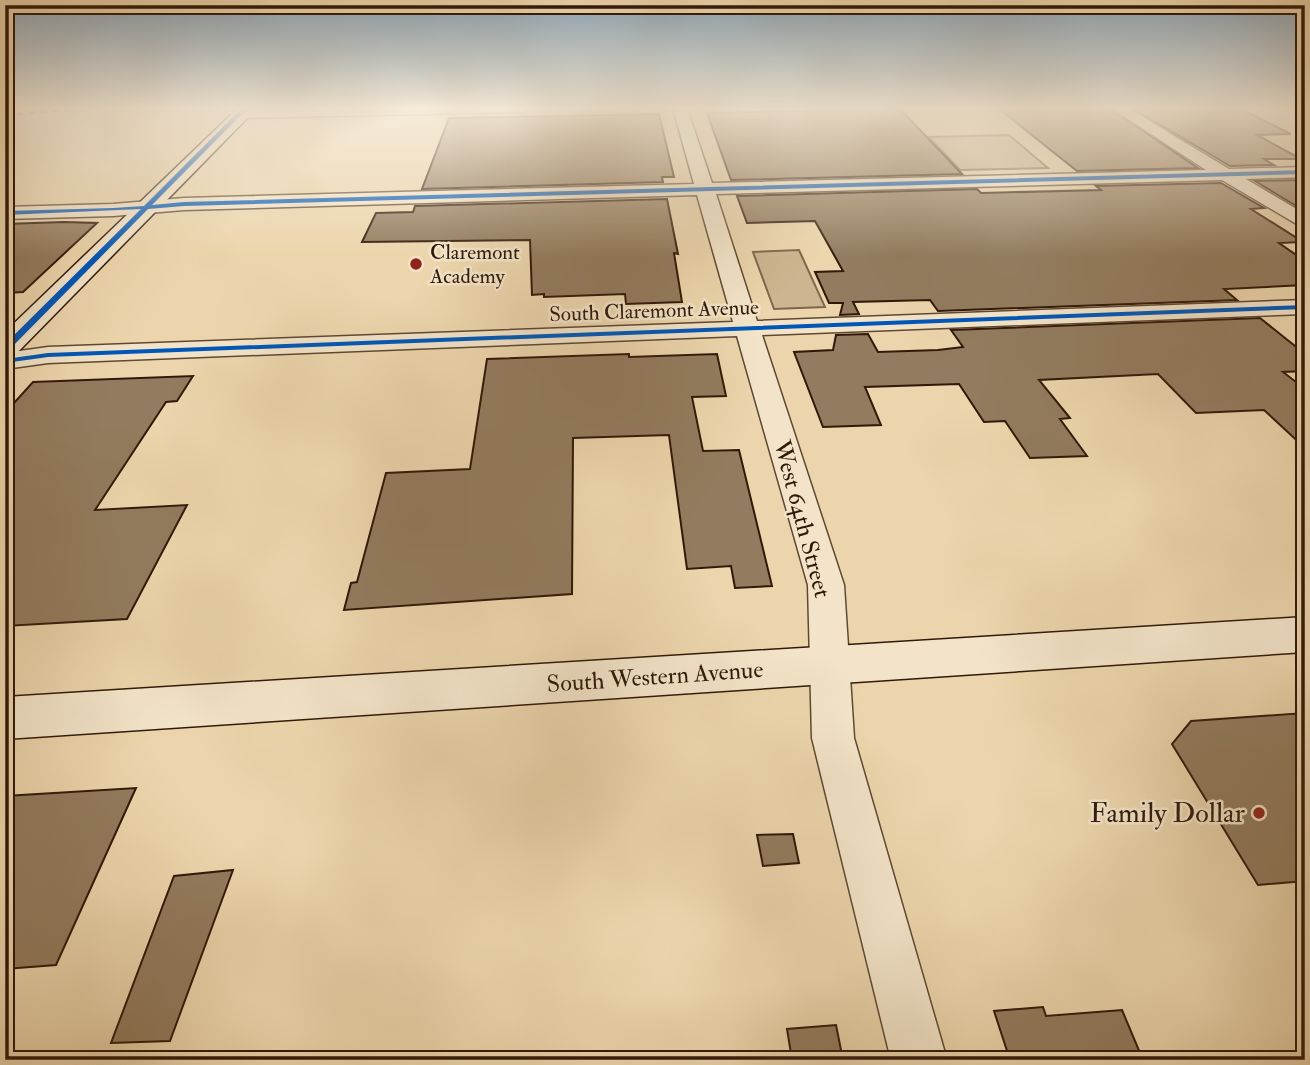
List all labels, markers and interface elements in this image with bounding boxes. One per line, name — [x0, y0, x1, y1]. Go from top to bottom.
place label: Claremont Academy — [429, 239, 520, 290]
marker: Claremont Academy — [408, 256, 424, 272]
street label: South Claremont Avenue — [549, 294, 760, 328]
street label: West 64th Street — [766, 436, 838, 601]
street label: South Western Avenue — [546, 654, 764, 700]
place label: Family Dollar — [1090, 796, 1246, 831]
marker: Family Dollar — [1251, 805, 1267, 821]

